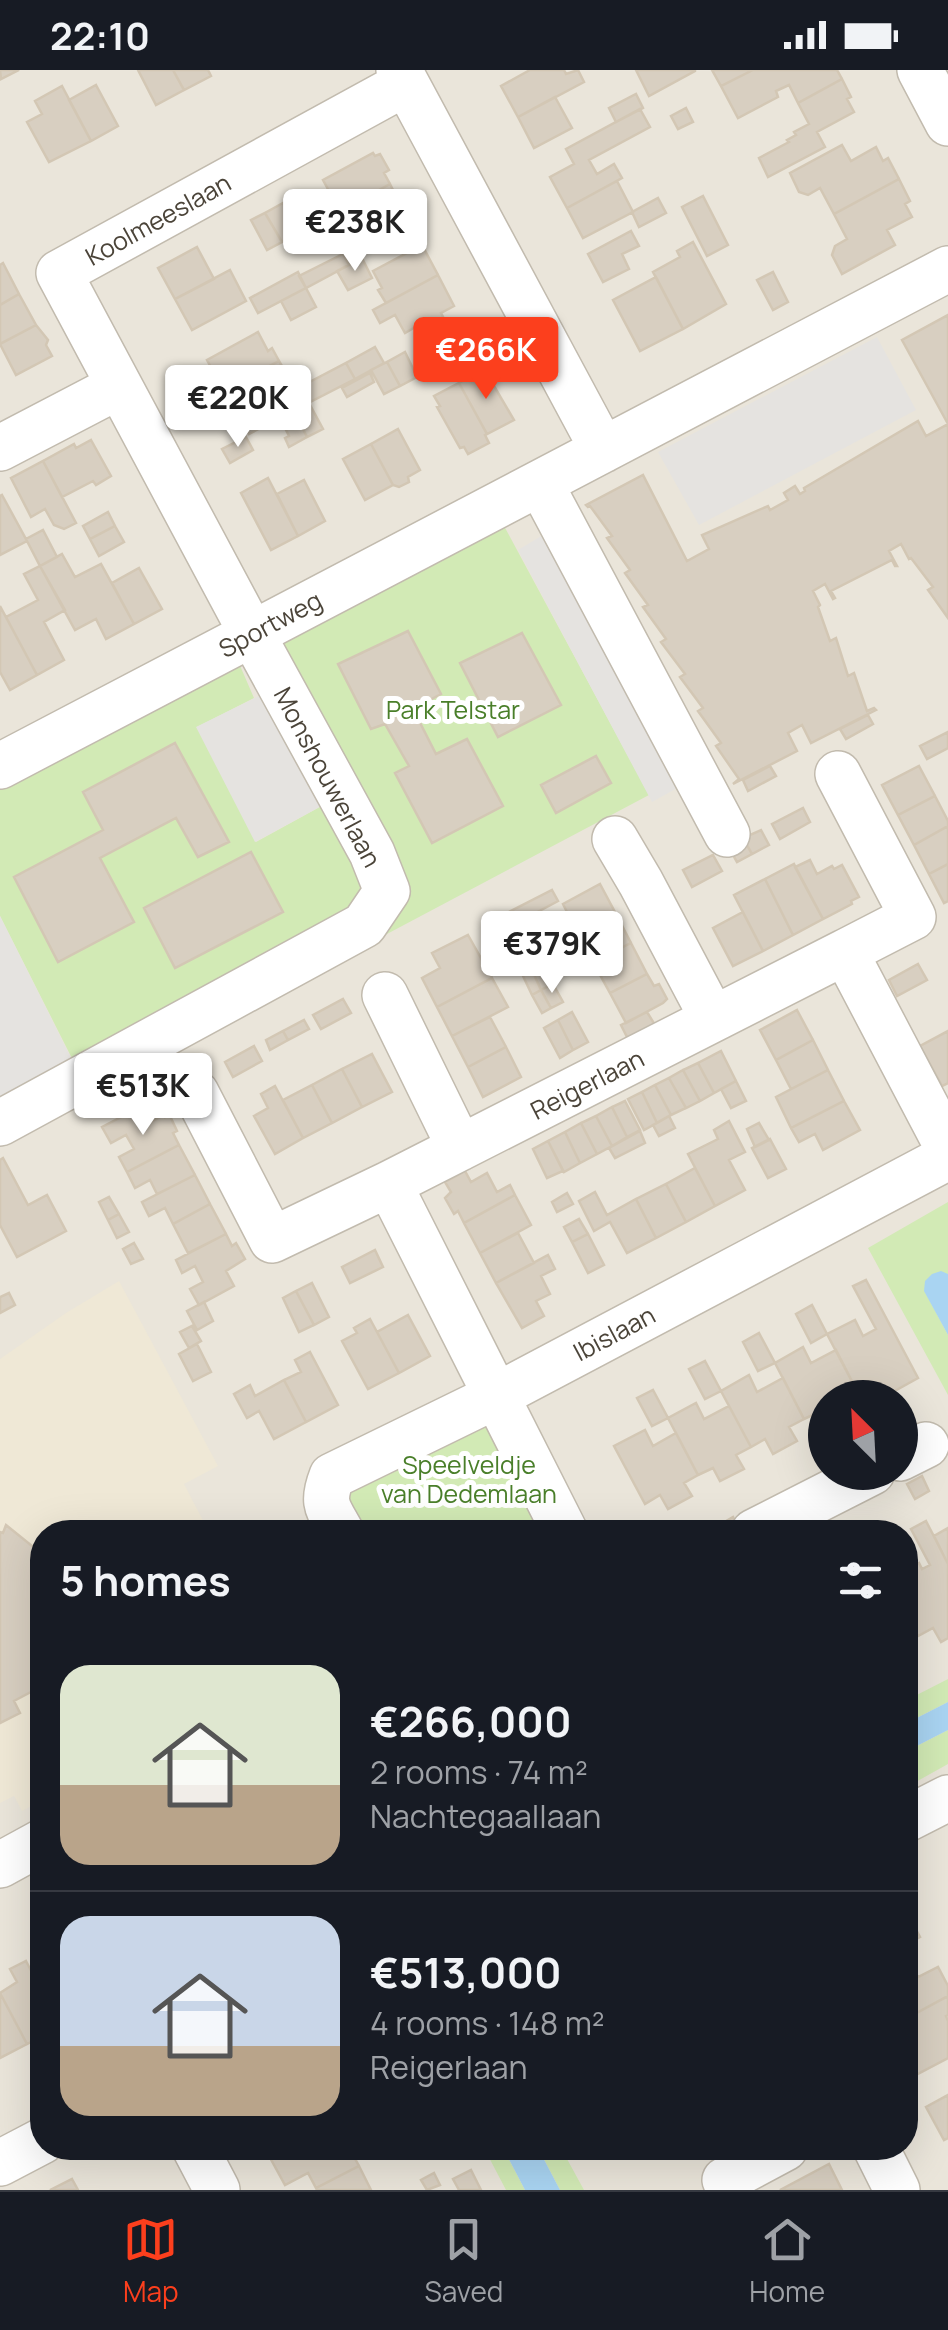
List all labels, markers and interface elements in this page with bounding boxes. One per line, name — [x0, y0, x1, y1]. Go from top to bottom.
text: 22:10 — [50, 9, 150, 61]
street label: Koolmeeslaan — [79, 165, 237, 273]
pin: €238K — [285, 189, 425, 274]
text: €238K — [305, 199, 405, 243]
pin: €266K — [416, 317, 556, 402]
text: €266K — [435, 327, 537, 371]
pin: €220K — [168, 365, 308, 450]
text: €220K — [187, 375, 289, 419]
street label: Sportweg — [212, 582, 328, 666]
street label: Monshouwerlaan — [266, 681, 390, 873]
park label: Park Telstar — [386, 692, 520, 727]
pin: €379K — [482, 911, 622, 996]
text: €379K — [503, 921, 601, 965]
street label: Reigerlaan — [524, 1040, 650, 1128]
pin: €513K — [73, 1053, 213, 1138]
text: €513K — [96, 1063, 190, 1107]
street label: Ibislaan — [567, 1297, 661, 1369]
north arrow — [808, 1380, 918, 1490]
map controls — [808, 1380, 918, 1490]
park label: Speelveldje van Dedemlaan — [381, 1447, 557, 1511]
text: 5 homes — [60, 1551, 231, 1609]
icon: filters — [833, 1553, 888, 1608]
text: €266,000 — [370, 1692, 572, 1750]
icon: home — [140, 1705, 260, 1825]
text: 2 rooms · 74 m² — [370, 1750, 588, 1794]
text: Nachtegaallaan — [370, 1794, 601, 1838]
text: €513,000 — [370, 1943, 562, 2001]
icon: home — [140, 1956, 260, 2076]
text: 4 rooms · 148 m² — [370, 2001, 605, 2045]
text: Reigerlaan — [370, 2045, 528, 2089]
tab: Map — [123, 2212, 179, 2310]
tab: Saved — [425, 2212, 503, 2310]
tab: Home — [749, 2212, 825, 2310]

